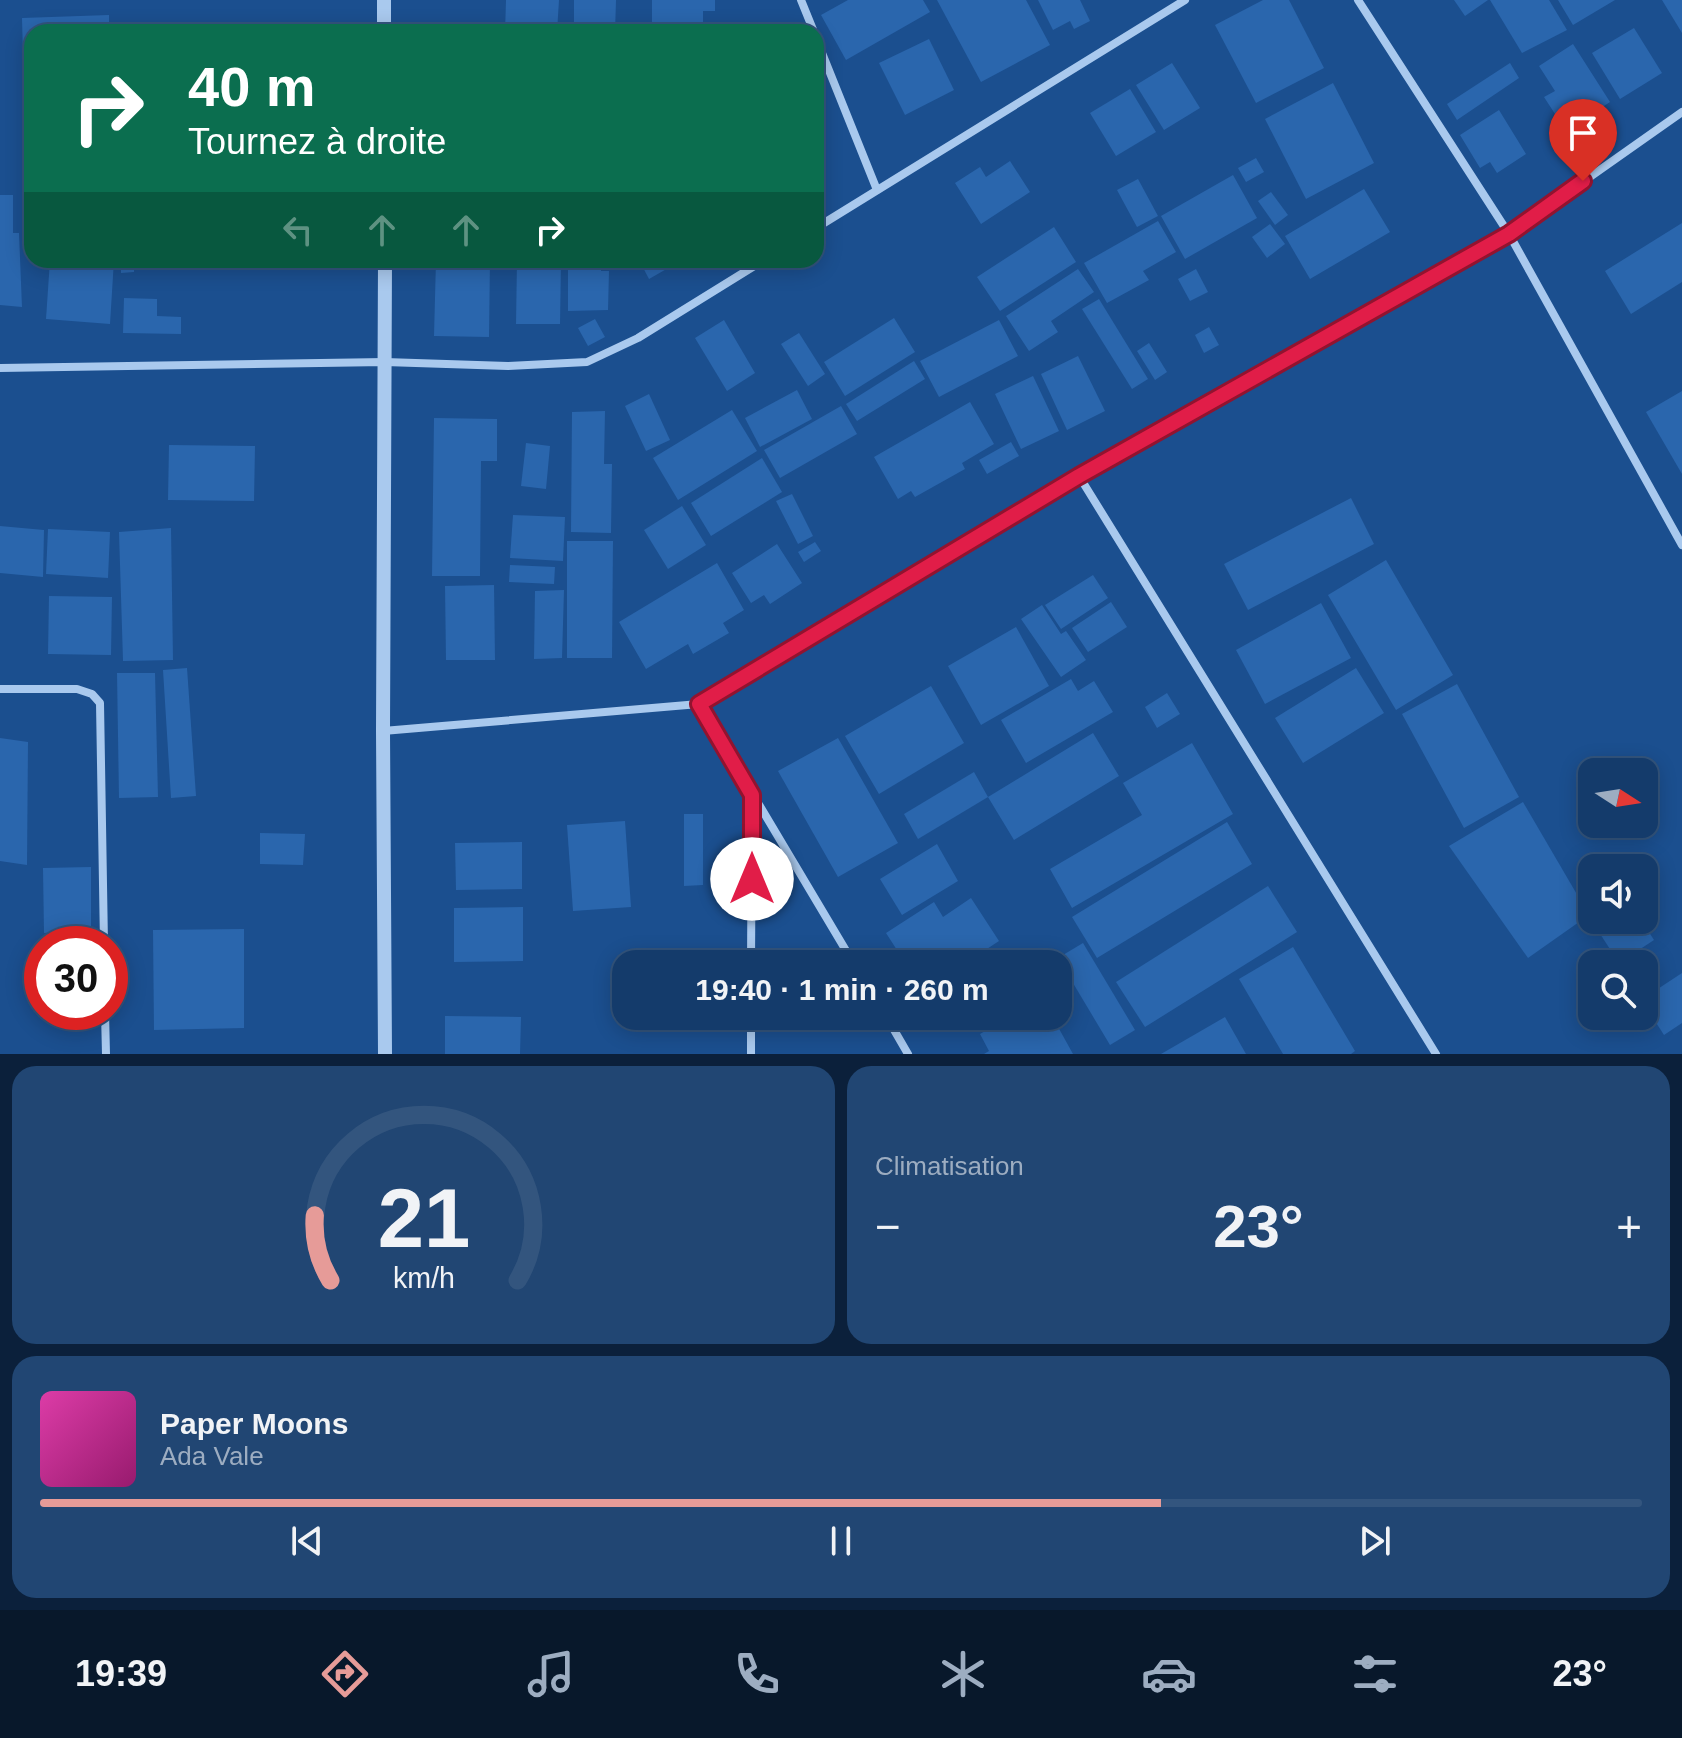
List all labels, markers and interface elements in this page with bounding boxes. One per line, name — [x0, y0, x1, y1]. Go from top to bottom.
text: 40 m — [188, 55, 316, 118]
icon: right — [56, 56, 160, 160]
pin — [1549, 99, 1617, 181]
icon: arrive — [1561, 111, 1605, 155]
text: Tournez à droite — [188, 121, 446, 162]
icon: left — [276, 208, 320, 252]
icon: ahead — [360, 208, 404, 252]
icon: ahead — [444, 208, 488, 252]
icon: right — [528, 208, 572, 252]
north arrow — [1578, 758, 1658, 838]
map controls — [1578, 758, 1658, 1030]
position arrow — [710, 837, 794, 921]
button: sound — [1578, 854, 1658, 934]
speed limit sign: 30 — [24, 926, 128, 1030]
button: search — [1578, 950, 1658, 1030]
text: 19:40 · 1 min · 260 m — [695, 973, 989, 1006]
text: Climatisation — [875, 1151, 1024, 1181]
text: 21 — [377, 1172, 470, 1265]
text: 23° — [1213, 1193, 1304, 1260]
text: − — [875, 1202, 901, 1251]
text: + — [1616, 1202, 1642, 1251]
text: km/h — [393, 1262, 454, 1294]
text: Paper Moons — [160, 1407, 348, 1440]
text: Ada Vale — [160, 1441, 264, 1471]
icon: previous — [285, 1519, 329, 1563]
icon: pause — [819, 1519, 863, 1563]
icon: next — [1353, 1519, 1397, 1563]
icon: directions — [317, 1646, 373, 1702]
icon: music — [523, 1646, 579, 1702]
icon: phone — [729, 1646, 785, 1702]
icon: climate — [935, 1646, 991, 1702]
icon: car — [1141, 1646, 1197, 1702]
icon: filters — [1347, 1646, 1403, 1702]
text: 19:39 — [75, 1653, 167, 1694]
text: 23° — [1552, 1653, 1607, 1694]

